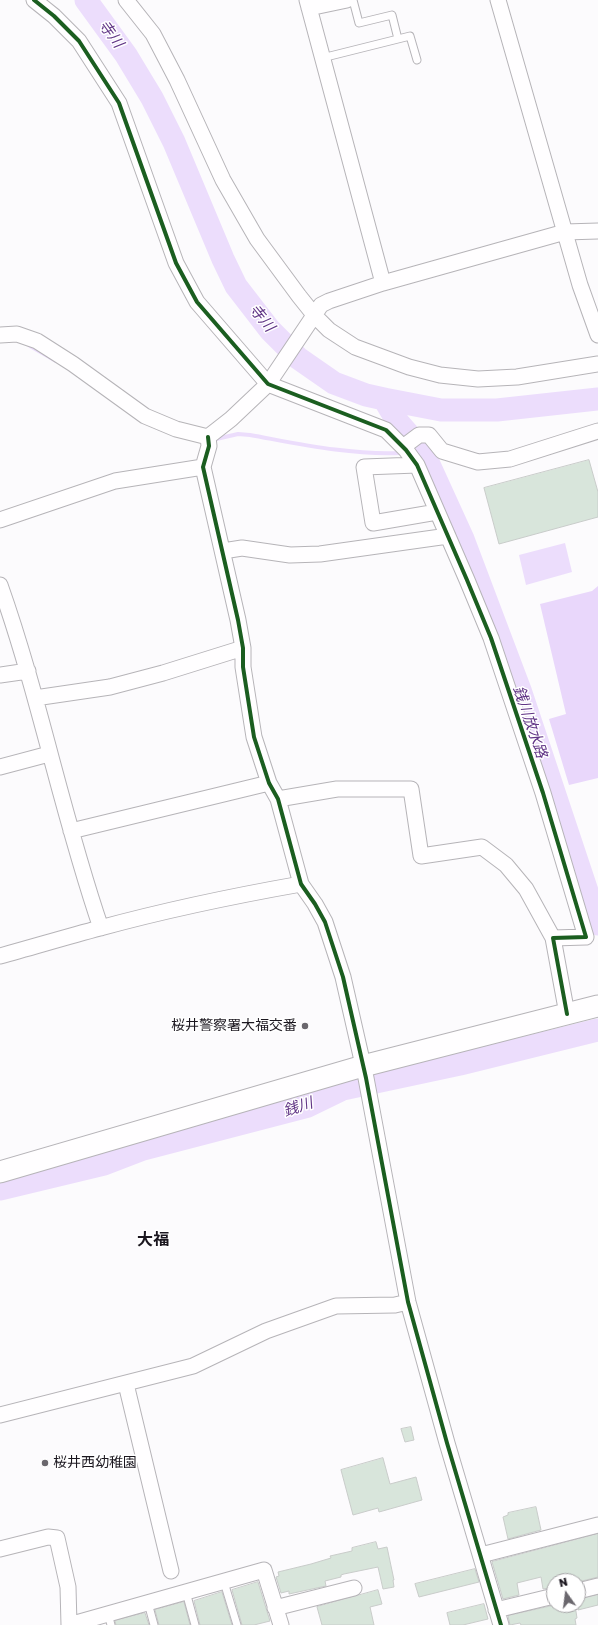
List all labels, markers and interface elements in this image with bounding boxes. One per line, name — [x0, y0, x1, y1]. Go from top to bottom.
water label: 寺川 — [95, 17, 127, 51]
water label: 寺川 — [246, 301, 278, 335]
water label: 銭川放水路 — [509, 684, 551, 760]
place label: 桜井警察署大福交番 — [171, 1018, 297, 1034]
marker: 桜井警察署大福交番 — [300, 1021, 310, 1031]
water label: 銭川 — [281, 1094, 315, 1120]
district label: 大福 — [137, 1230, 169, 1250]
place label: 桜井西幼稚園 — [53, 1455, 137, 1471]
marker: 桜井西幼稚園 — [40, 1458, 50, 1468]
north arrow — [546, 1573, 586, 1613]
text: N — [558, 1575, 569, 1589]

